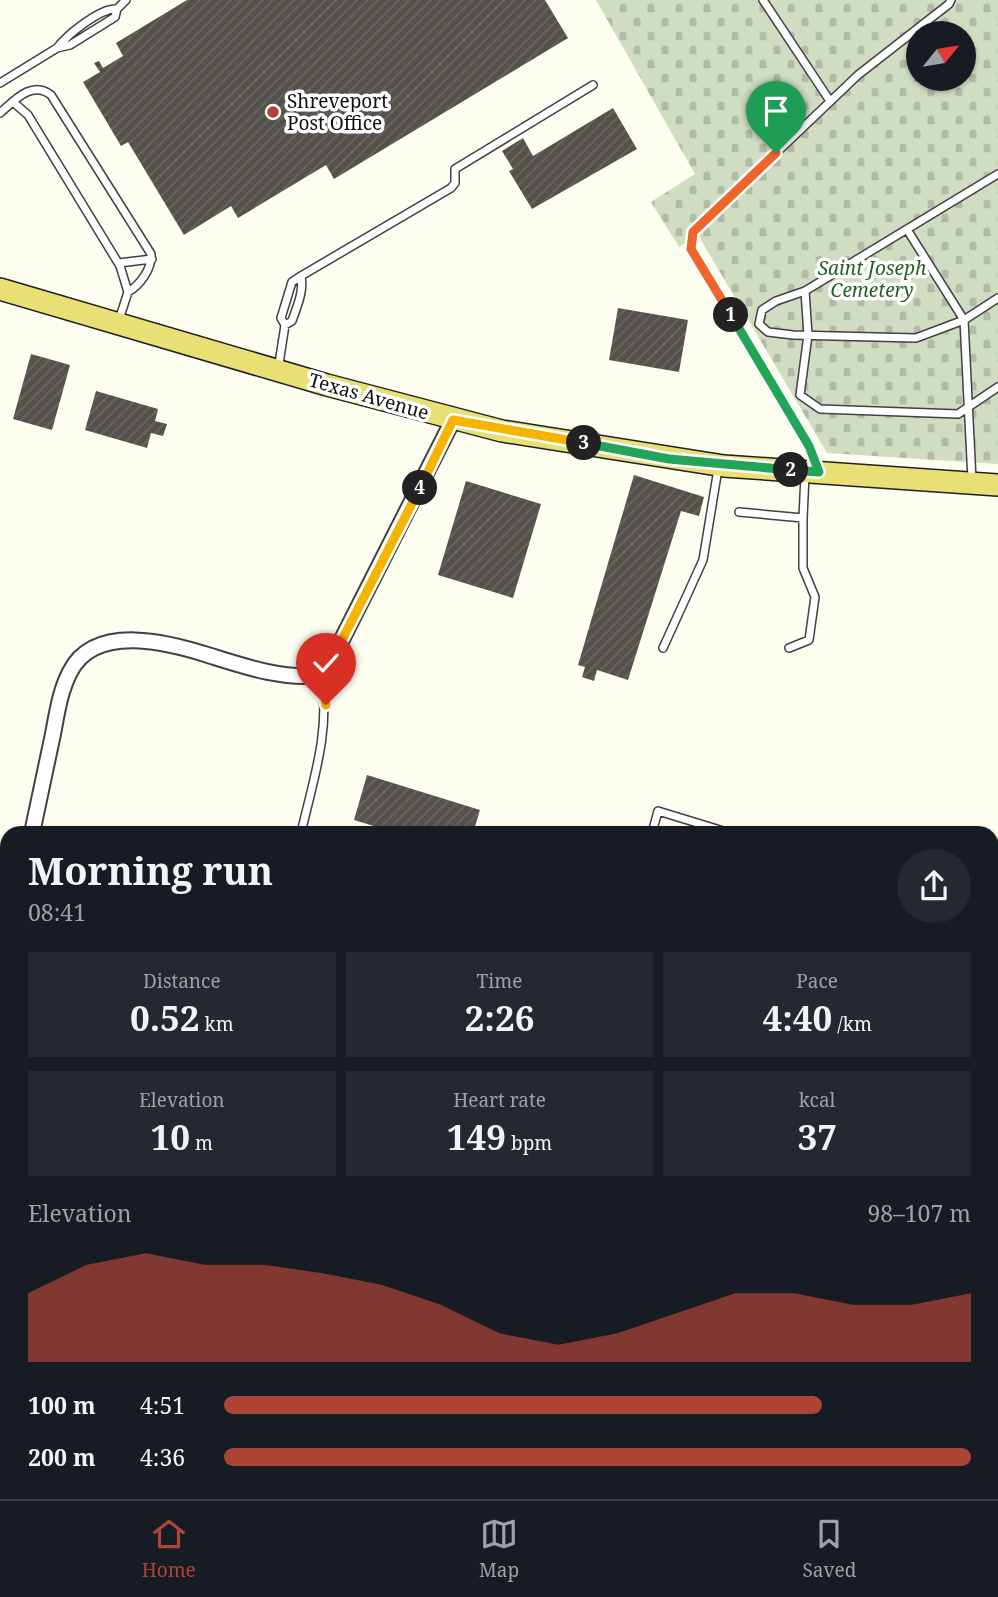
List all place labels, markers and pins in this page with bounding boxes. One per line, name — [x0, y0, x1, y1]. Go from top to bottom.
pin — [746, 81, 806, 153]
place label: Shreveport Post Office — [287, 88, 388, 136]
marker: Shreveport Post Office — [265, 104, 281, 120]
pin: 1 — [714, 298, 748, 332]
pin: 3 — [566, 426, 602, 460]
pin: 2 — [774, 452, 808, 488]
pin: 4 — [402, 470, 438, 505]
pin — [296, 633, 356, 705]

